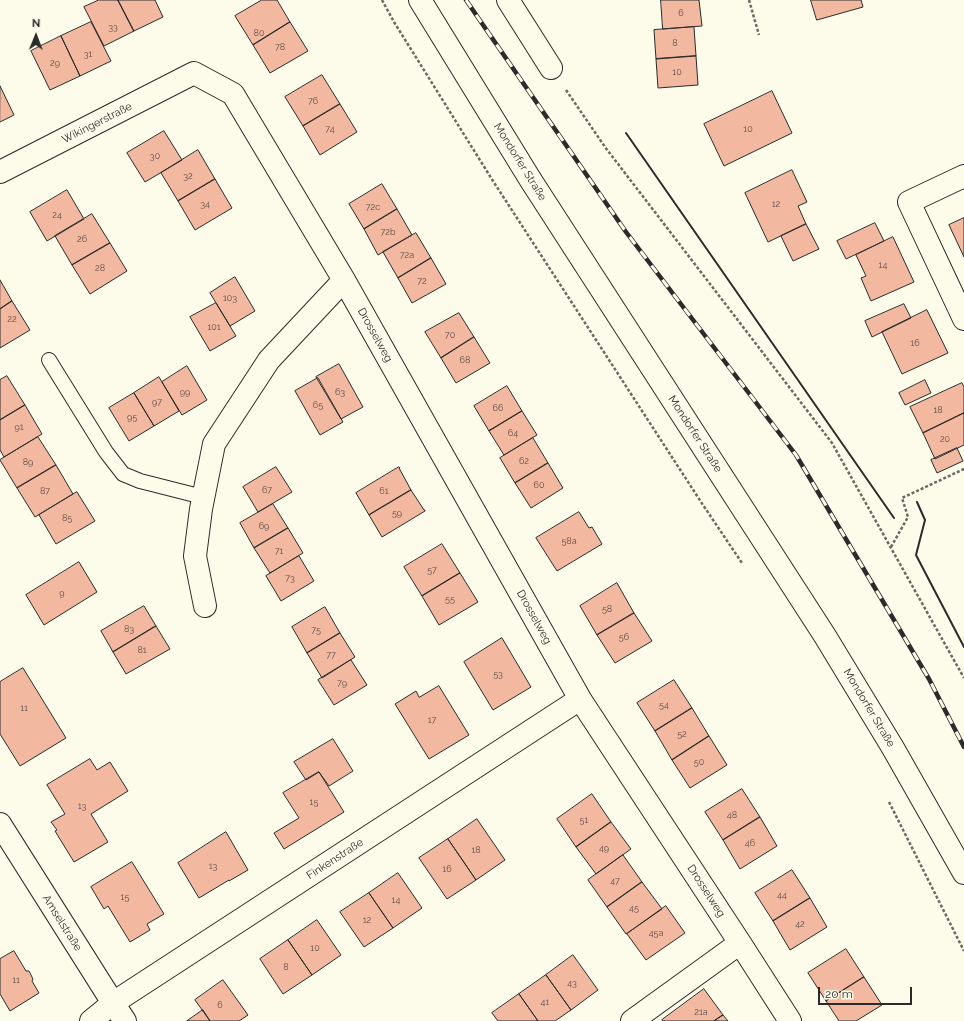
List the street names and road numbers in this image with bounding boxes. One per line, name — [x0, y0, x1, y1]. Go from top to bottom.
street label: Wikingerstraße — [60, 100, 134, 146]
street label: Mondorfer Straße — [491, 121, 549, 203]
street label: Drosselweg — [355, 306, 395, 364]
street label: Mondorfer Straße — [665, 393, 725, 475]
street label: Drosselweg — [514, 588, 554, 646]
street label: Mondorfer Straße — [840, 666, 898, 750]
street label: Finkenstraße — [304, 836, 366, 882]
street label: Drosselweg — [684, 862, 728, 920]
street label: Amselstraße — [40, 893, 84, 953]

